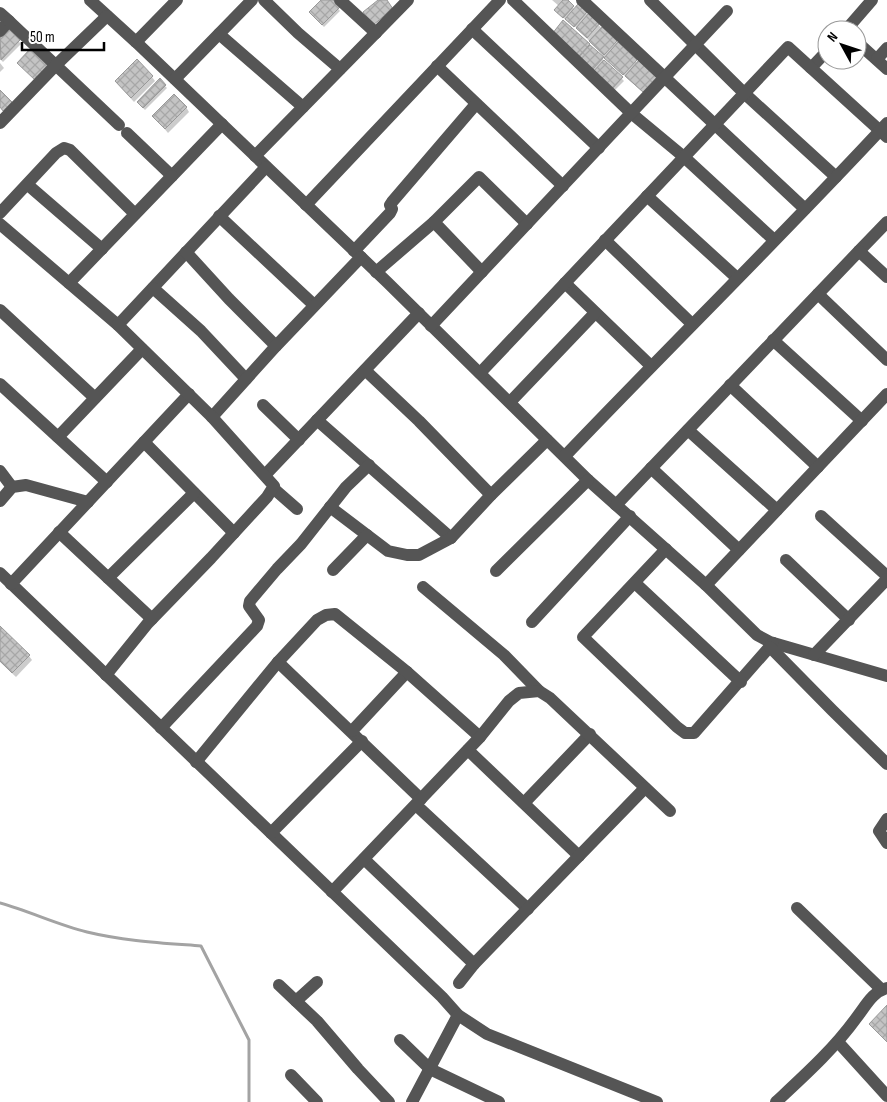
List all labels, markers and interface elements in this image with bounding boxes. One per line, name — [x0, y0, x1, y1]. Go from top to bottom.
scale bar — [22, 20, 105, 52]
north arrow — [817, 20, 867, 70]
text: 50 m — [30, 28, 55, 47]
text: N — [824, 29, 841, 45]

